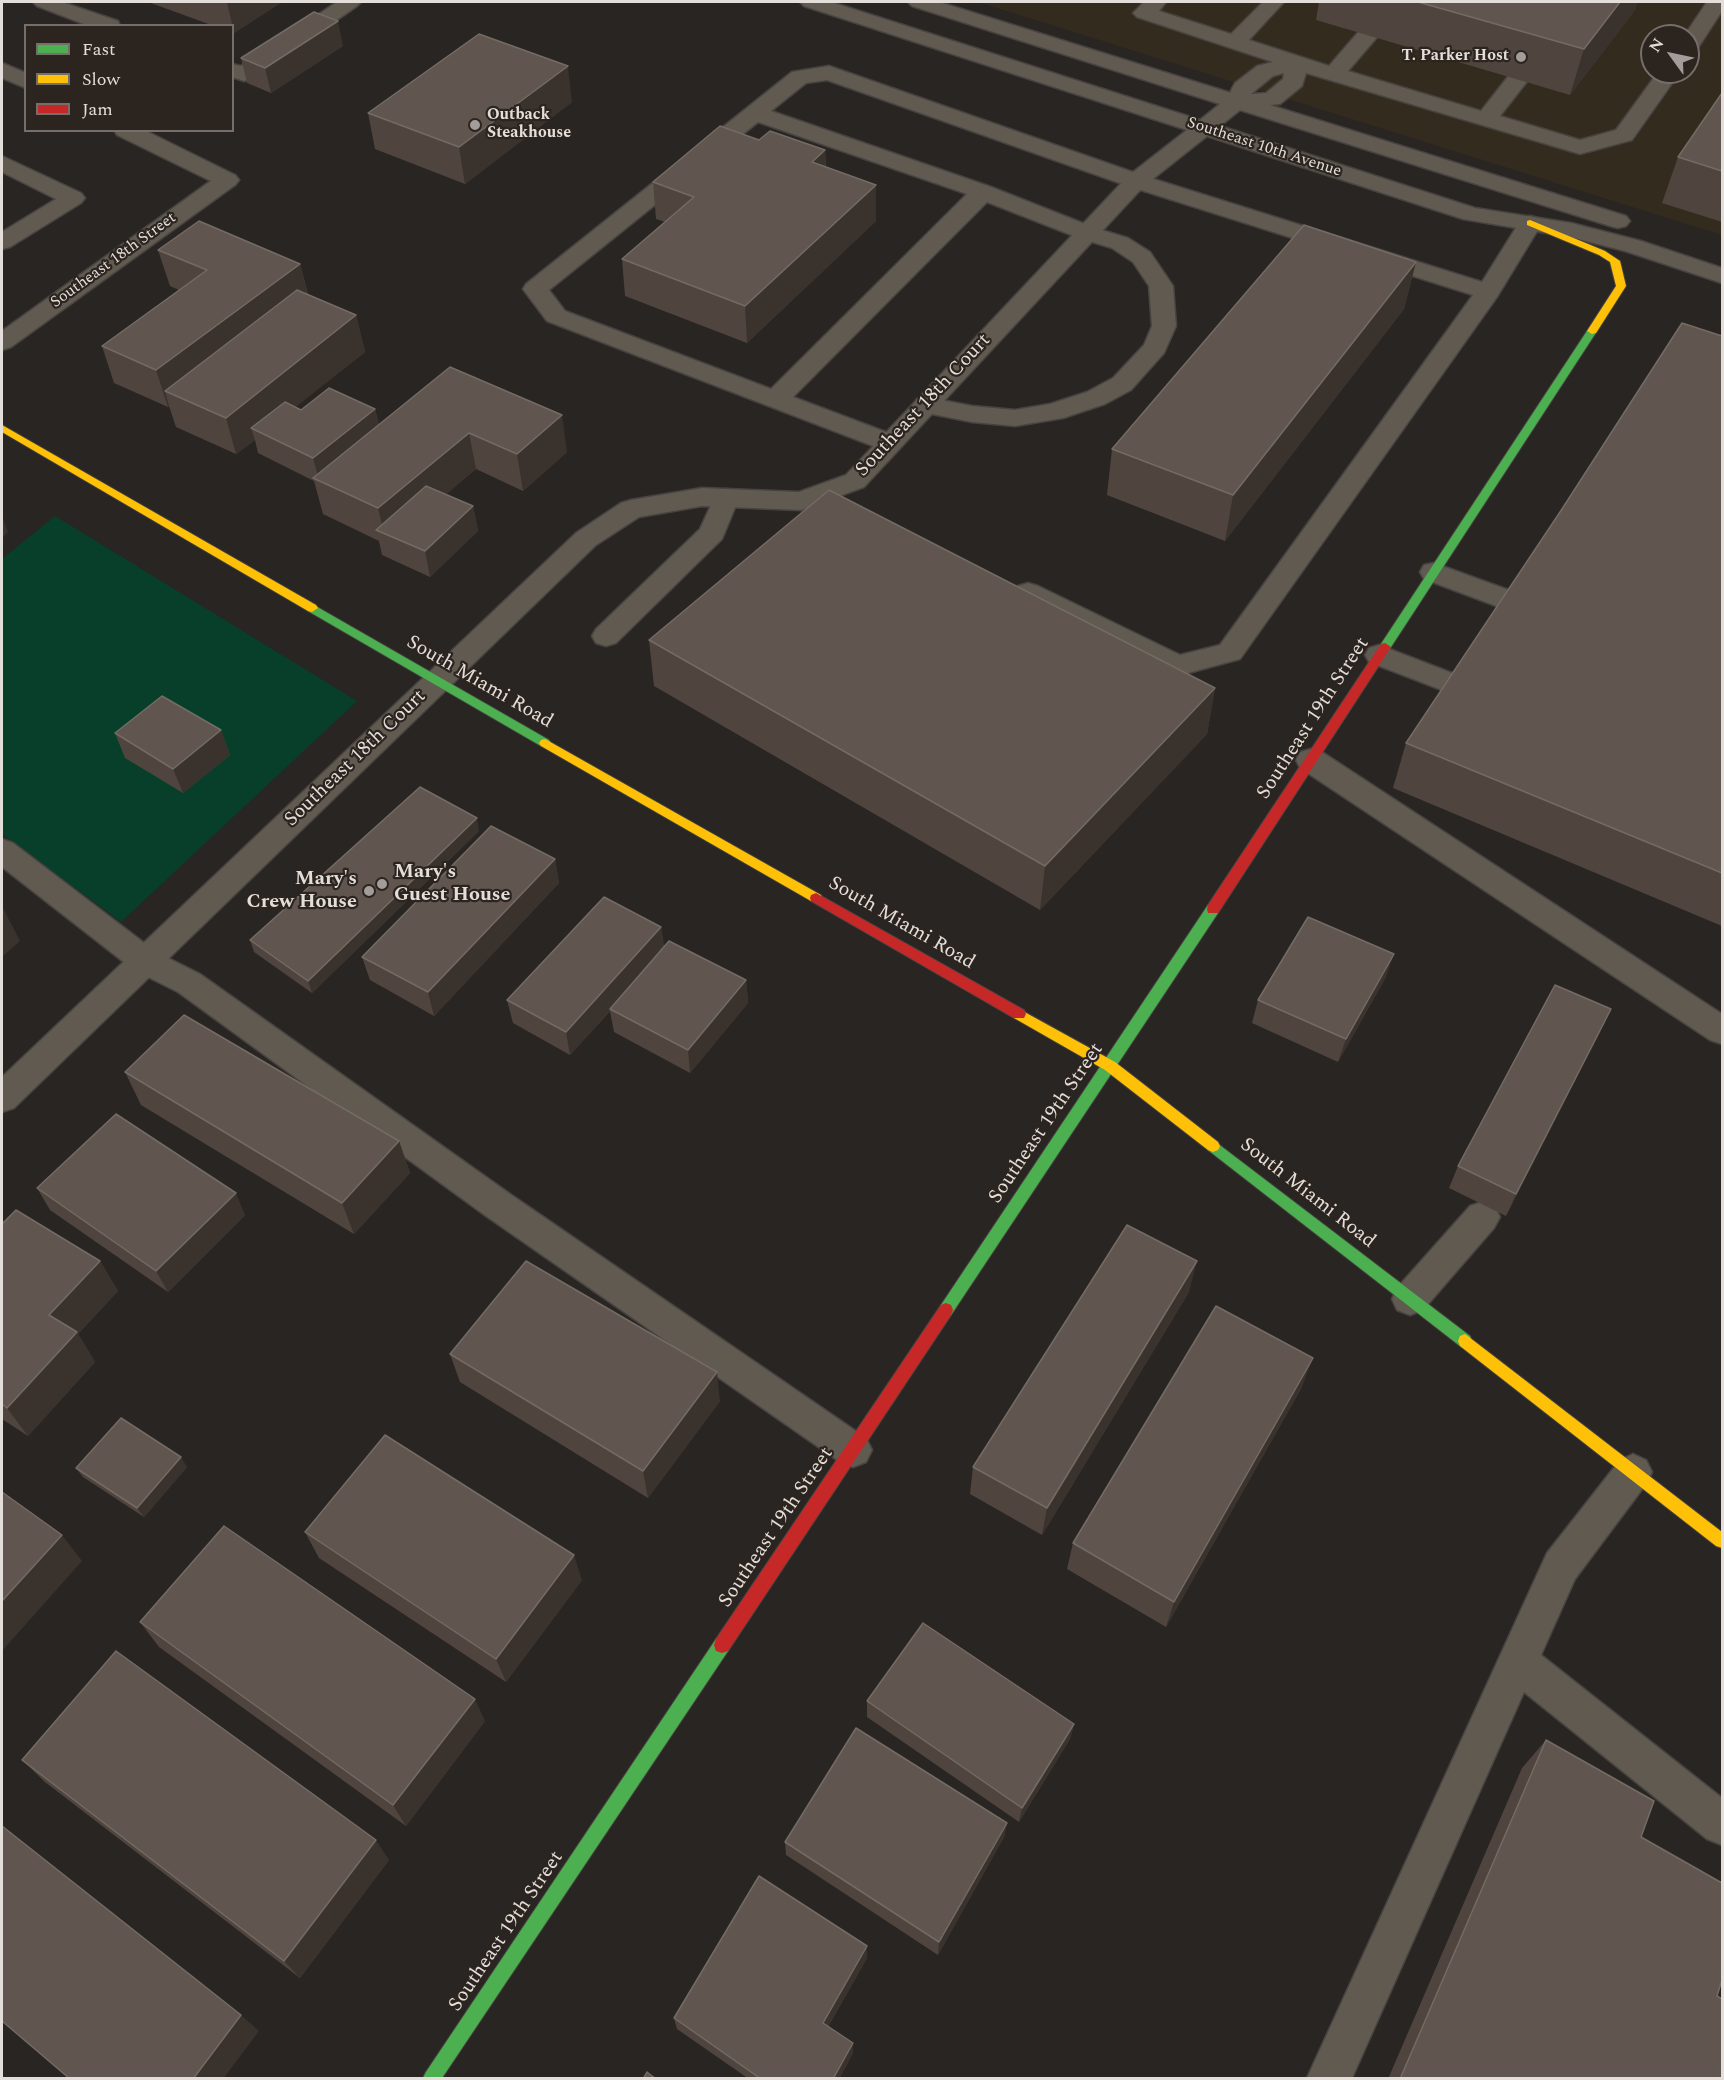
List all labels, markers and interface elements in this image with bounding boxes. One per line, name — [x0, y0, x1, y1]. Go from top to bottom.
legend — [24, 24, 234, 132]
north arrow — [1640, 24, 1700, 84]
text: N — [1643, 33, 1670, 57]
text: Fast — [82, 36, 115, 63]
place label: T. Parker Host — [1402, 47, 1509, 67]
marker: T. Parker Host — [1514, 50, 1528, 64]
text: Slow — [82, 66, 120, 93]
text: Jam — [82, 96, 113, 123]
place label: Outback Steakhouse — [487, 106, 571, 144]
street label: Southeast 10th Avenue — [1184, 114, 1344, 182]
marker: Outback Steakhouse — [468, 118, 482, 132]
street label: Southeast 18th Street — [48, 209, 180, 313]
street label: Southeast 18th Court — [851, 329, 997, 483]
street label: South Miami Road — [401, 631, 557, 735]
street label: Southeast 19th Street — [1253, 634, 1375, 804]
street label: Southeast 18th Court — [280, 685, 432, 833]
place label: Mary's Guest House — [394, 861, 510, 908]
place label: Mary's Crew House — [247, 868, 357, 915]
street label: South Miami Road — [823, 872, 979, 976]
marker: Mary's Guest House — [375, 877, 389, 891]
marker: Mary's Crew House — [362, 884, 376, 898]
street label: Southeast 19th Street — [984, 1039, 1110, 1209]
street label: South Miami Road — [1234, 1134, 1380, 1254]
street label: Southeast 19th Street — [714, 1443, 840, 1613]
street label: Southeast 19th Street — [444, 1847, 570, 2017]

